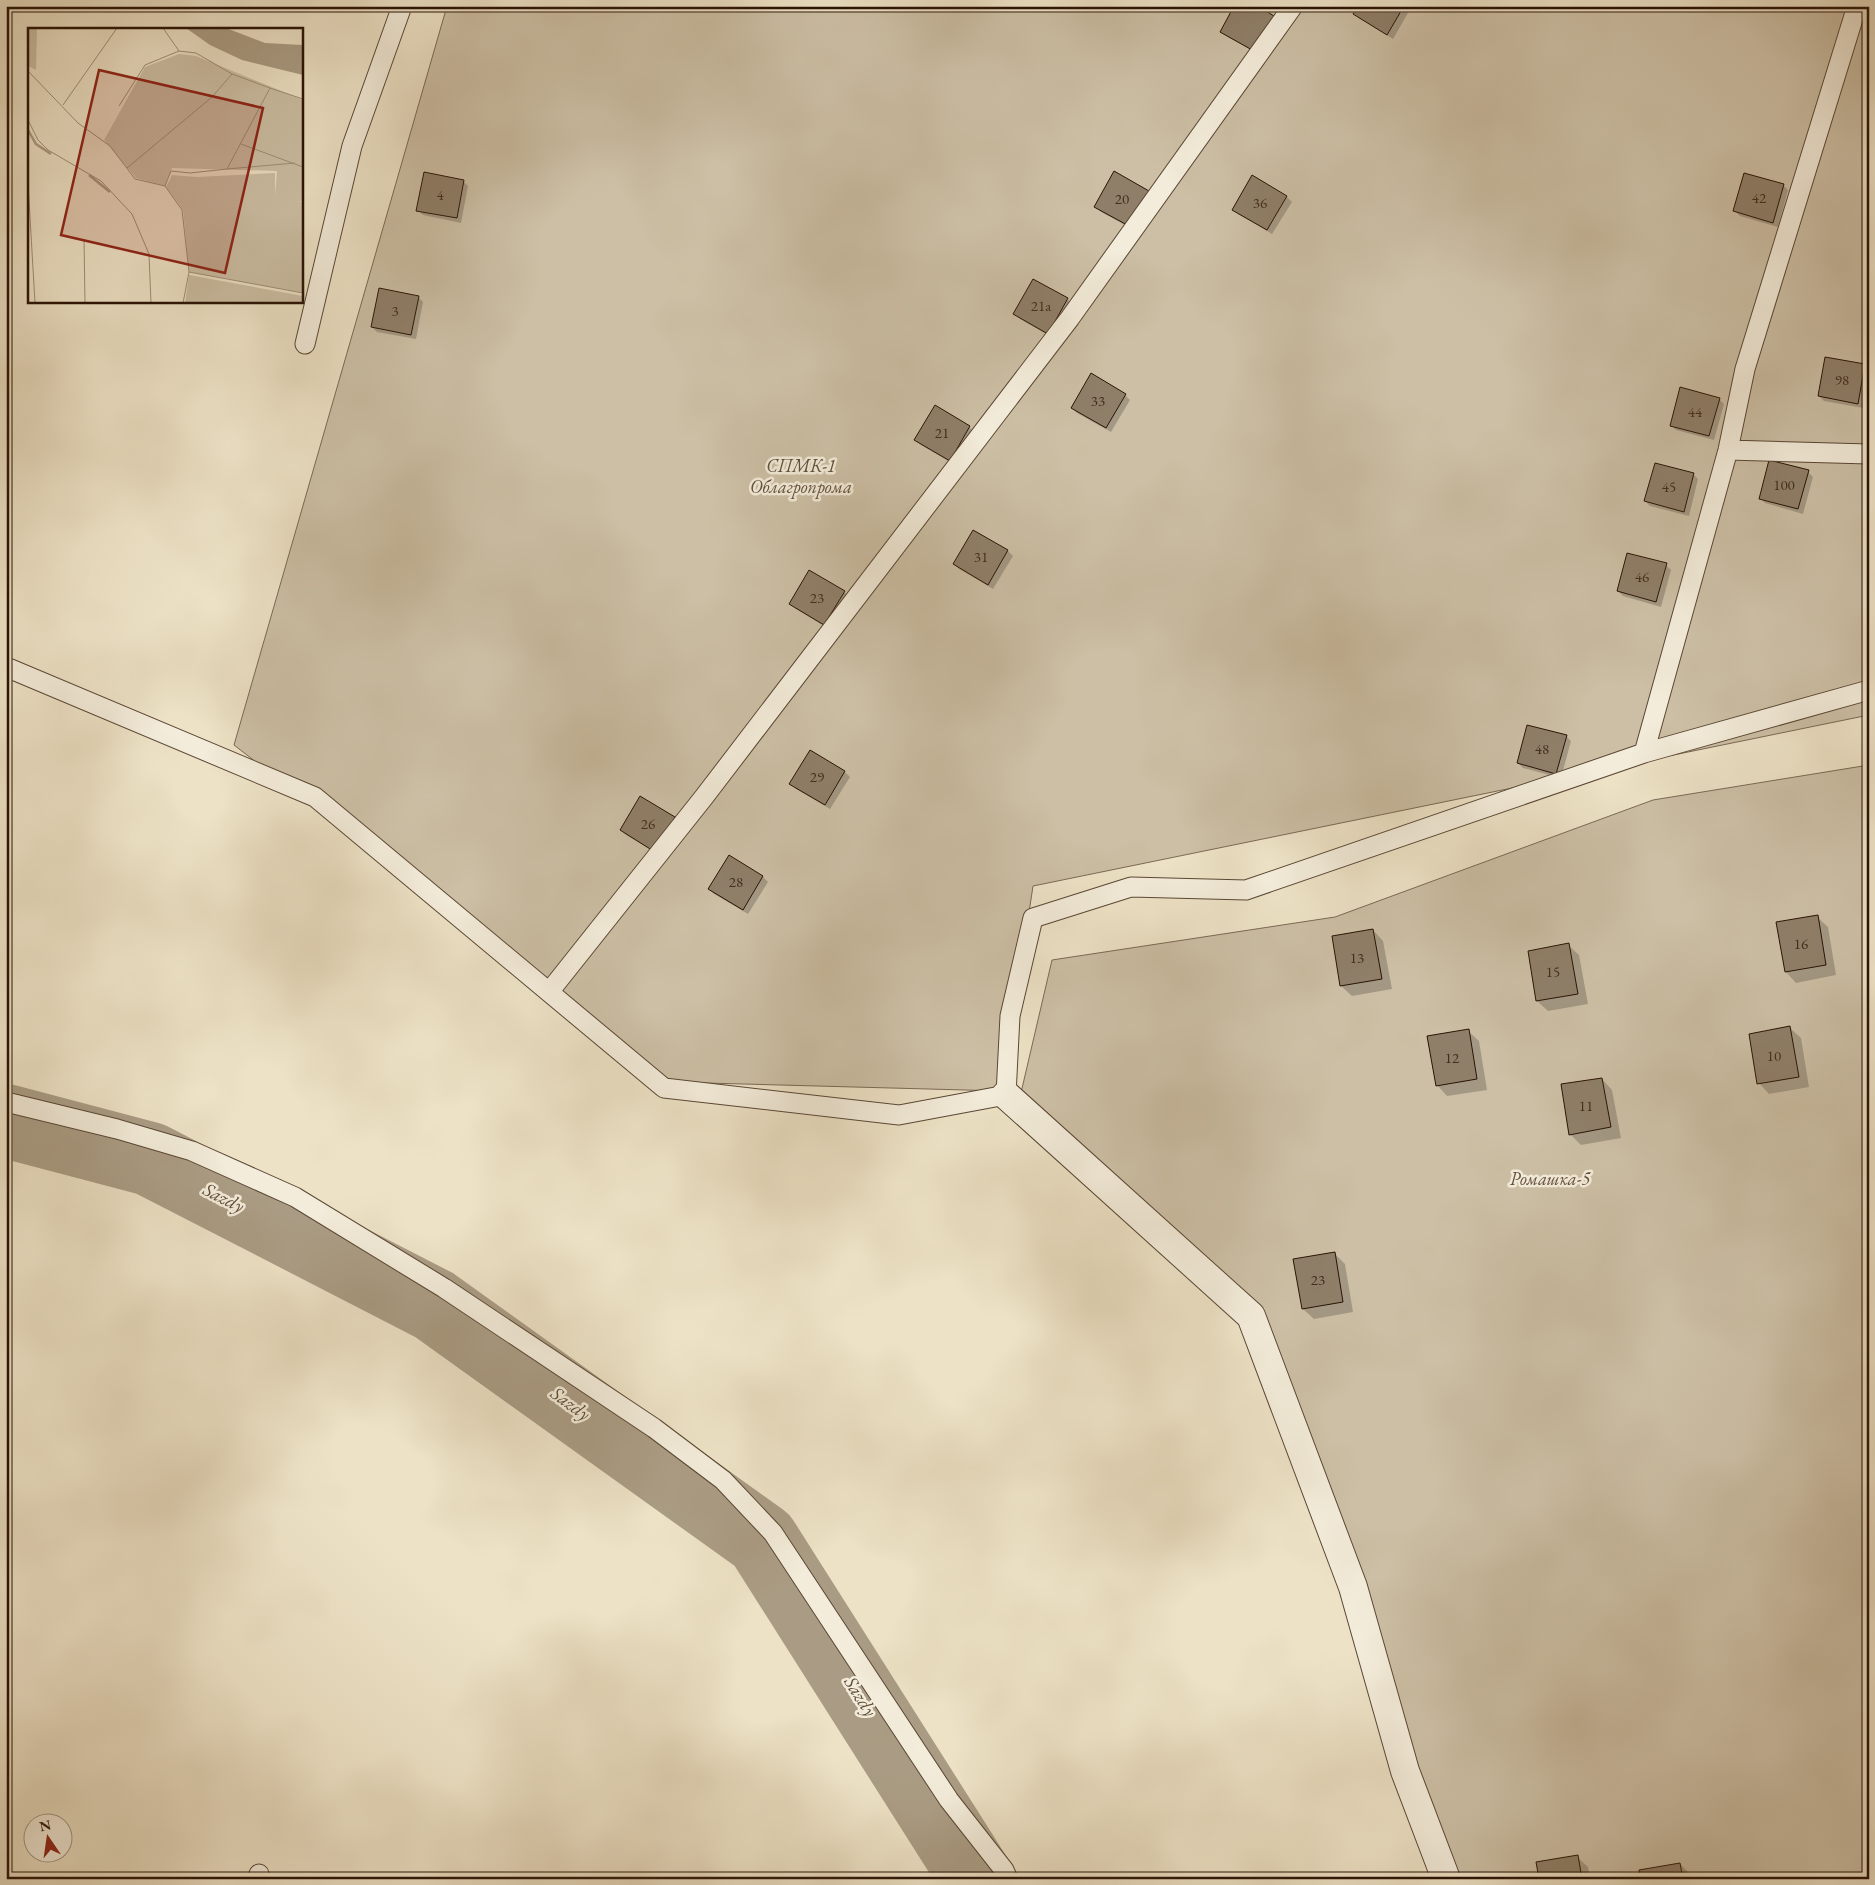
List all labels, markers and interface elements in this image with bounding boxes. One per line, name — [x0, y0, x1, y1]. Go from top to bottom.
inset map — [28, 28, 302, 302]
house number: 4 — [436, 185, 444, 204]
house number: 42 — [1752, 188, 1767, 207]
house number: 20 — [1115, 189, 1129, 208]
house number: 36 — [1253, 193, 1267, 212]
house number: 21а — [1031, 296, 1051, 315]
house number: 3 — [391, 301, 399, 320]
house number: 98 — [1835, 370, 1849, 389]
house number: 33 — [1091, 391, 1105, 410]
house number: 44 — [1688, 402, 1703, 421]
house number: 21 — [935, 423, 949, 442]
park label: СПМК-1 Облагропрома — [750, 454, 852, 499]
house number: 100 — [1773, 475, 1795, 494]
house number: 45 — [1662, 477, 1676, 496]
house number: 31 — [974, 547, 988, 566]
house number: 46 — [1635, 567, 1649, 586]
house number: 23 — [810, 588, 824, 607]
house number: 48 — [1535, 739, 1549, 758]
house number: 29 — [810, 767, 824, 786]
house number: 26 — [641, 814, 655, 833]
house number: 28 — [729, 872, 743, 891]
house number: 16 — [1794, 934, 1808, 953]
house number: 13 — [1350, 948, 1364, 967]
house number: 15 — [1546, 962, 1560, 981]
house number: 10 — [1767, 1046, 1781, 1065]
house number: 12 — [1445, 1048, 1460, 1067]
house number: 11 — [1579, 1096, 1593, 1115]
park label: Ромашка-5 — [1510, 1167, 1592, 1190]
water label: Sazdy — [198, 1176, 249, 1218]
house number: 23 — [1311, 1270, 1325, 1289]
water label: Sazdy — [545, 1380, 596, 1426]
water label: Sazdy — [838, 1671, 883, 1721]
north arrow — [22, 1812, 72, 1862]
text: N — [38, 1815, 53, 1835]

